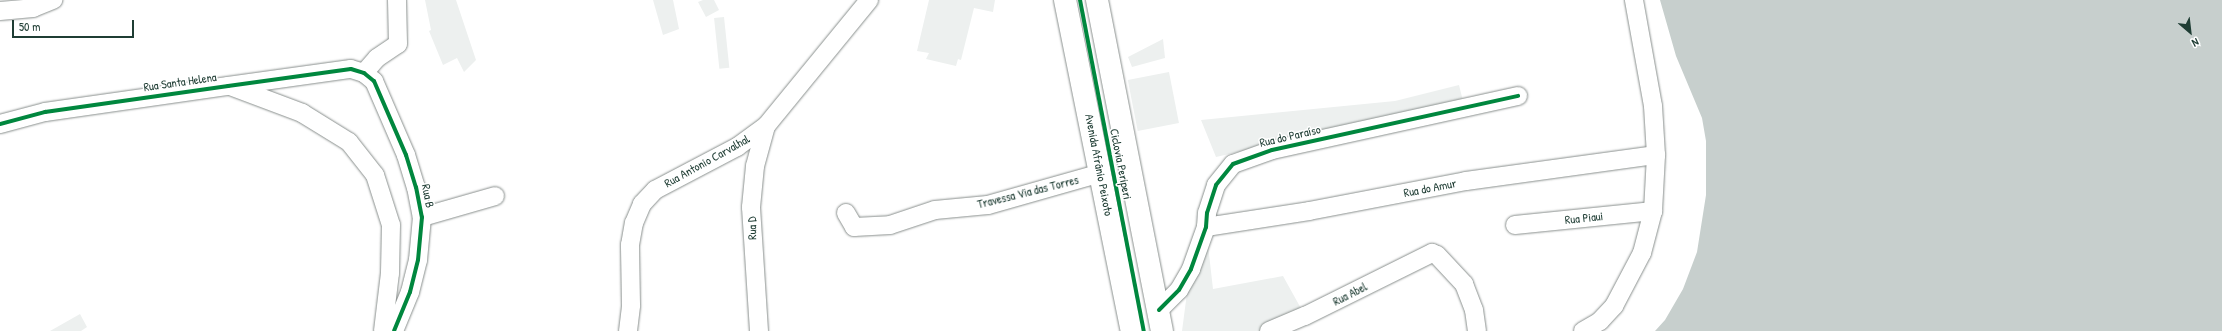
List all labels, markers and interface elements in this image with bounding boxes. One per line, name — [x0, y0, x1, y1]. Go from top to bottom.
scale bar — [14, 12, 136, 38]
north arrow — [2170, 12, 2210, 52]
text: 50 m — [19, 18, 40, 35]
text: N — [2190, 35, 2202, 50]
street label: Rua Santa Helena — [143, 70, 217, 94]
street label: Avenida Afrânio Peixoto — [1082, 113, 1116, 217]
street label: Rua do Paraíso — [1258, 122, 1322, 150]
street label: Ciclovia Periperi — [1107, 127, 1135, 201]
street label: Rua Antonio Carvalhal — [662, 132, 752, 190]
street label: Travessa Via das Torres — [976, 172, 1080, 212]
street label: Rua do Amur — [1402, 176, 1458, 200]
street label: Rua B — [419, 183, 437, 209]
street label: Rua Piaui — [1564, 209, 1604, 227]
street label: Rua D — [745, 216, 759, 240]
street label: Rua Abel — [1330, 279, 1370, 309]

